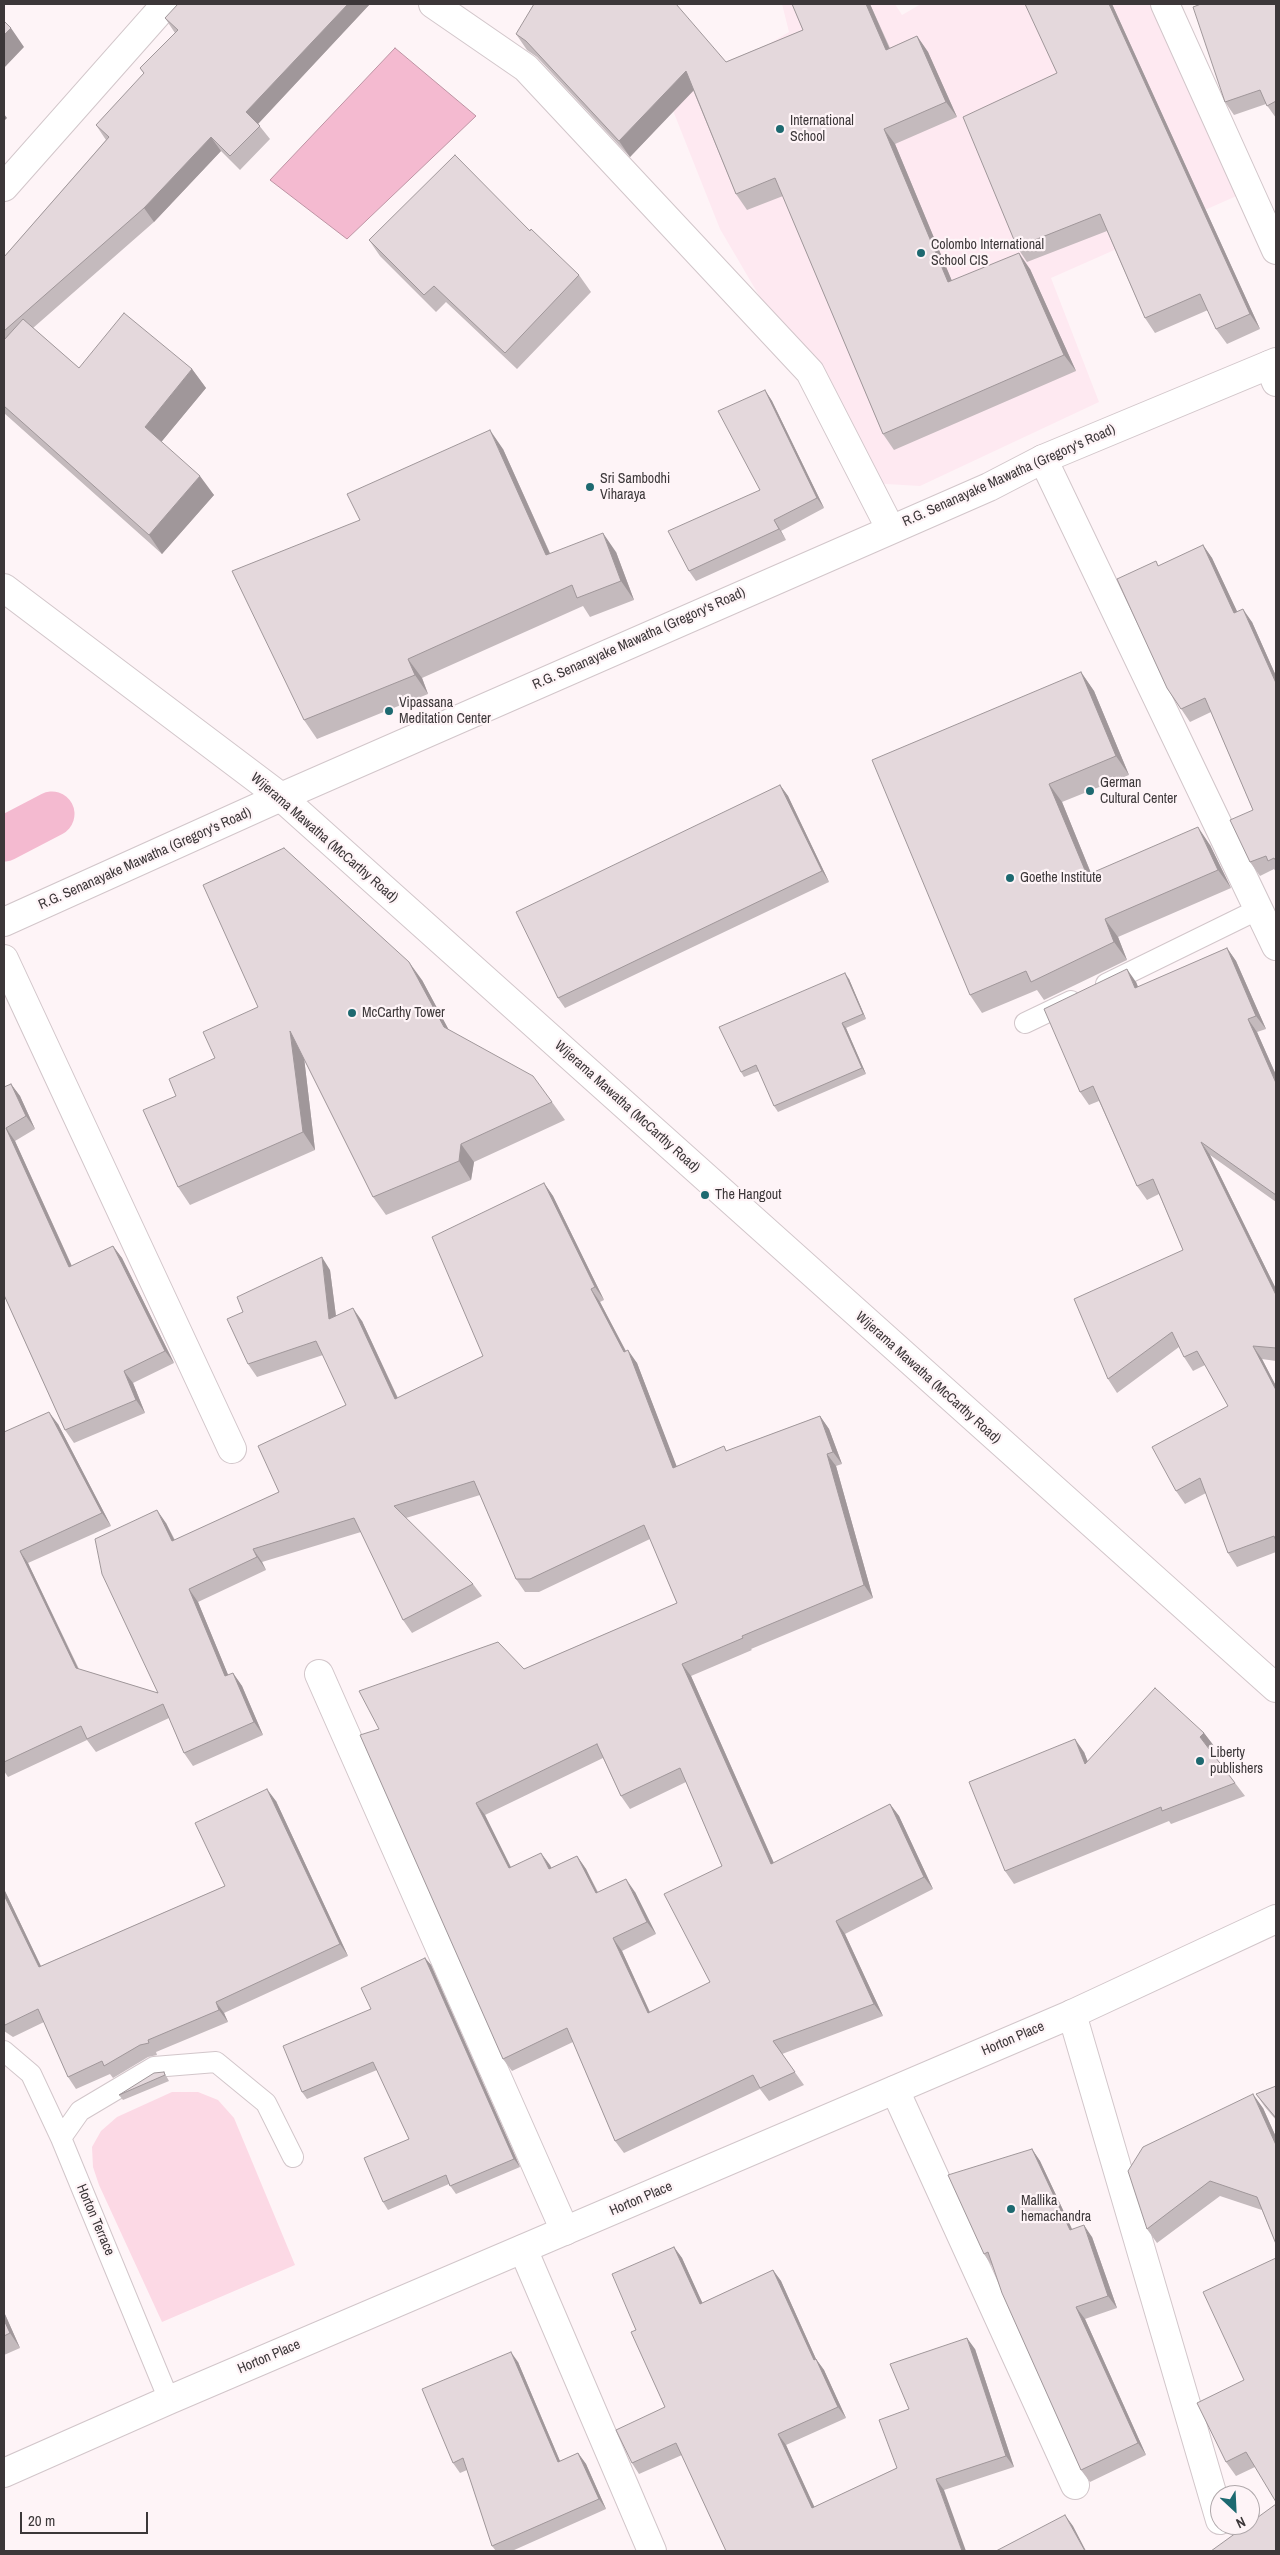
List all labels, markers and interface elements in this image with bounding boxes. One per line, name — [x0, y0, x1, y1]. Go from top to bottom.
place label: International School — [790, 113, 854, 146]
marker: International School — [774, 123, 786, 135]
place label: Colombo International School CIS — [931, 237, 1044, 270]
marker: Colombo International School CIS — [915, 247, 927, 259]
street label: R.G. Senanayake Mawatha (Gregory's Road) — [900, 421, 1118, 531]
place label: Sri Sambodhi Viharaya — [600, 471, 670, 504]
marker: Sri Sambodhi Viharaya — [584, 481, 596, 493]
street label: R.G. Senanayake Mawatha (Gregory's Road) — [530, 584, 748, 694]
place label: Vipassana Meditation Center — [399, 695, 491, 728]
marker: Vipassana Meditation Center — [383, 705, 395, 717]
street label: Wijerama Mawatha (McCarthy Road) — [247, 770, 401, 906]
place label: German Cultural Center — [1100, 775, 1177, 808]
marker: German Cultural Center — [1084, 785, 1096, 797]
street label: R.G. Senanayake Mawatha (Gregory's Road) — [36, 804, 254, 914]
place label: Goethe Institute — [1020, 870, 1102, 886]
marker: Goethe Institute — [1004, 872, 1016, 884]
place label: McCarthy Tower — [362, 1005, 445, 1021]
marker: McCarthy Tower — [346, 1007, 358, 1019]
street label: Wijerama Mawatha (McCarthy Road) — [551, 1037, 703, 1177]
place label: The Hangout — [715, 1187, 781, 1203]
marker: The Hangout — [699, 1189, 711, 1201]
street label: Wijerama Mawatha (McCarthy Road) — [852, 1308, 1004, 1448]
place label: Liberty publishers — [1210, 1745, 1263, 1778]
marker: Liberty publishers — [1194, 1755, 1206, 1767]
street label: Horton Place — [979, 2018, 1047, 2060]
street label: Horton Place — [607, 2178, 675, 2220]
street label: Horton Terrace — [72, 2182, 118, 2258]
place label: Mallika hemachandra — [1021, 2193, 1091, 2226]
marker: Mallika hemachandra — [1005, 2203, 1017, 2215]
street label: Horton Place — [235, 2336, 303, 2378]
north arrow — [1210, 2485, 1260, 2535]
scale bar — [22, 2502, 150, 2534]
text: 20 m — [28, 2510, 55, 2531]
text: N — [1233, 2513, 1248, 2533]

